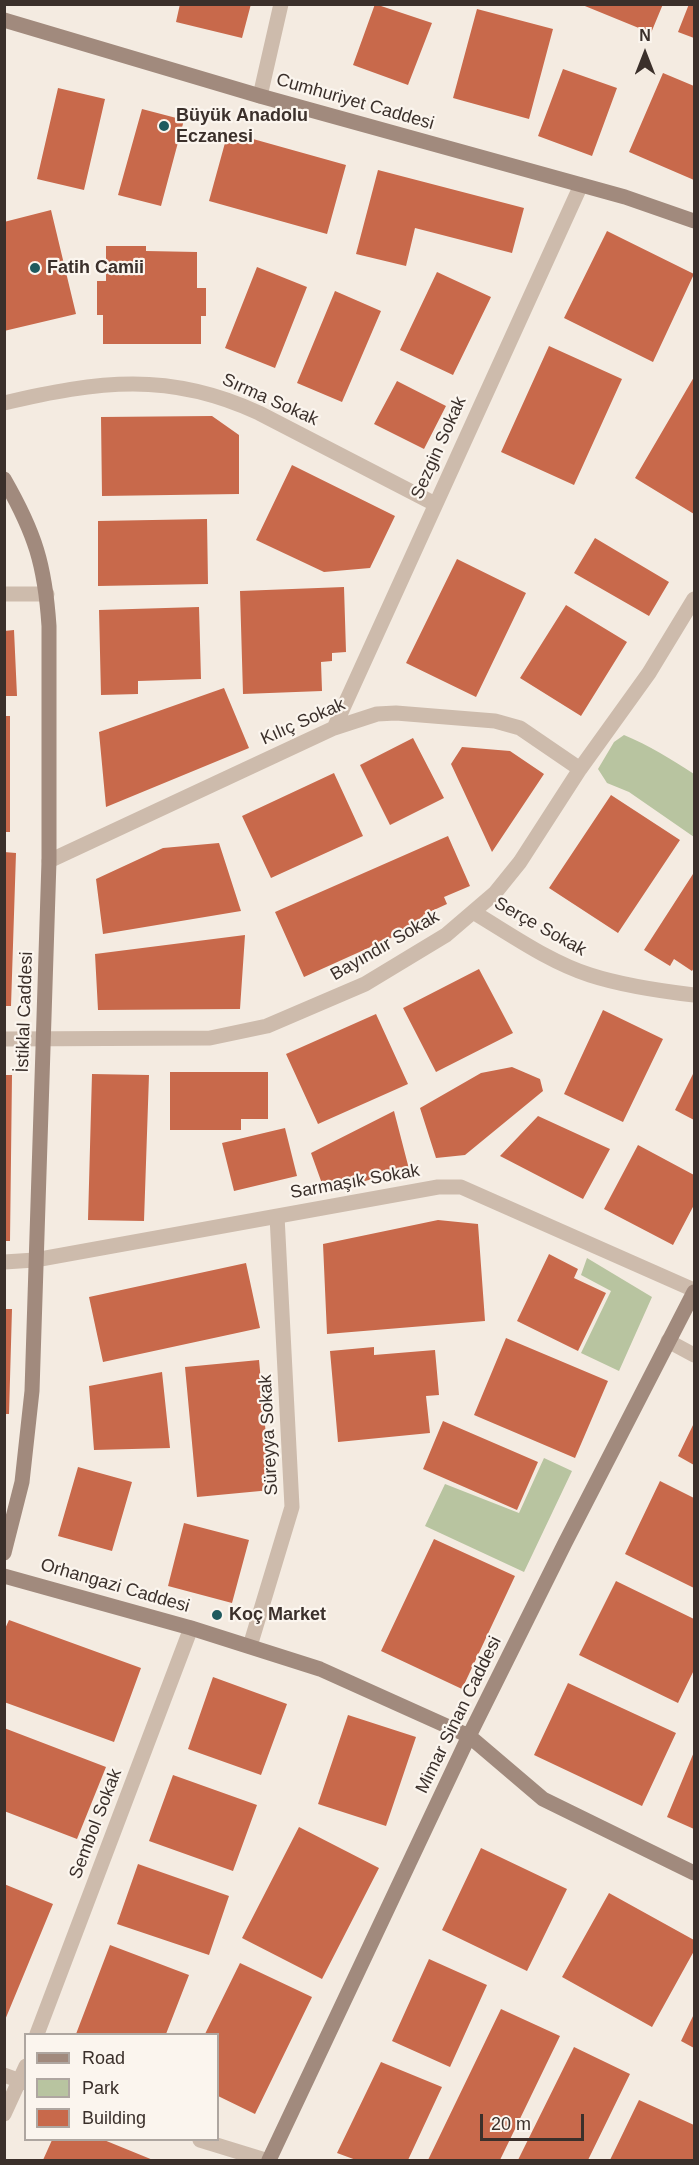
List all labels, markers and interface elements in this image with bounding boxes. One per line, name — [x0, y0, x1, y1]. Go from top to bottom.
north arrow — [615, 24, 675, 84]
text: N — [639, 27, 651, 44]
street label: Cumhuriyet Caddesi — [274, 69, 436, 135]
place label: Büyük Anadolu Eczanesi — [176, 105, 308, 148]
marker: Büyük Anadolu Eczanesi — [157, 119, 171, 133]
place label: Fatih Camii — [47, 257, 144, 279]
marker: Fatih Camii — [28, 261, 42, 275]
street label: Sırma Sokak — [219, 369, 321, 431]
street label: Sezgin Sokak — [407, 393, 471, 503]
street label: Kılıç Sokak — [257, 694, 349, 750]
street label: Serçe Sokak — [490, 893, 590, 961]
street label: Bayındır Sokak — [327, 906, 443, 986]
street label: İstiklal Caddesi — [12, 951, 38, 1073]
street label: Sarmaşık Sokak — [289, 1160, 421, 1204]
street label: Süreyya Sokak — [255, 1374, 283, 1496]
street label: Orhangazi Caddesi — [38, 1554, 192, 1618]
place label: Koç Market — [229, 1604, 326, 1626]
marker: Koç Market — [210, 1608, 224, 1622]
street label: Mimar Sinan Caddesi — [412, 1633, 506, 1797]
street label: Sembol Sokak — [65, 1766, 127, 1882]
legend — [24, 2033, 219, 2141]
text: Road — [82, 2048, 125, 2068]
text: Park — [82, 2078, 119, 2098]
scale bar — [483, 2102, 586, 2140]
text: Building — [82, 2108, 146, 2128]
text: 20 m — [491, 2114, 531, 2134]

